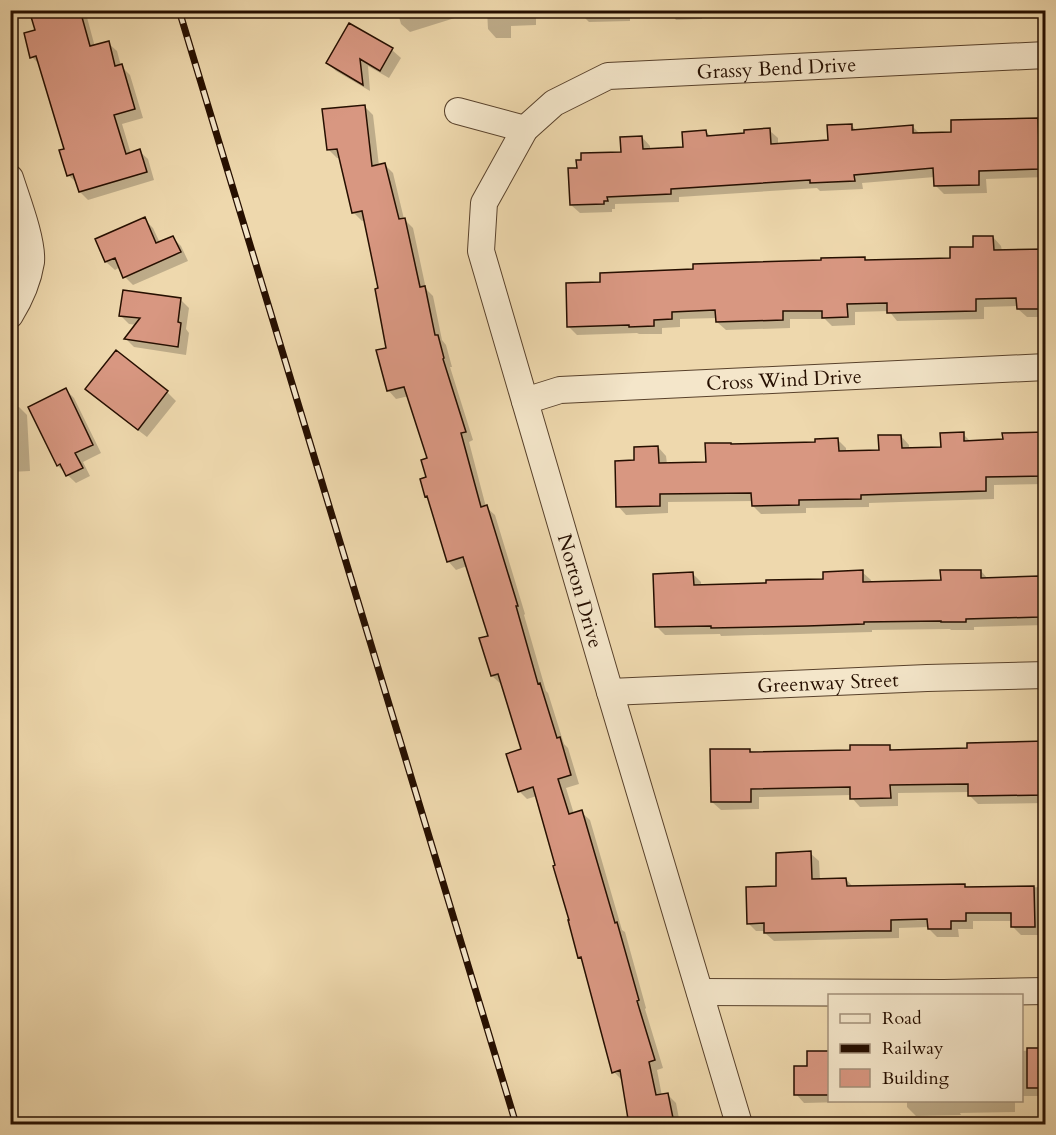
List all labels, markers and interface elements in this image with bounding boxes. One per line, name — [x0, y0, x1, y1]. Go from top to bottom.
street label: Grassy Bend Drive — [696, 51, 857, 85]
street label: Cross Wind Drive — [706, 362, 862, 397]
street label: Norton Drive — [551, 531, 609, 651]
street label: Greenway Street — [756, 666, 900, 699]
legend — [828, 994, 1023, 1102]
text: Road — [882, 1006, 922, 1031]
text: Railway — [882, 1036, 944, 1061]
text: Building — [882, 1066, 950, 1091]

